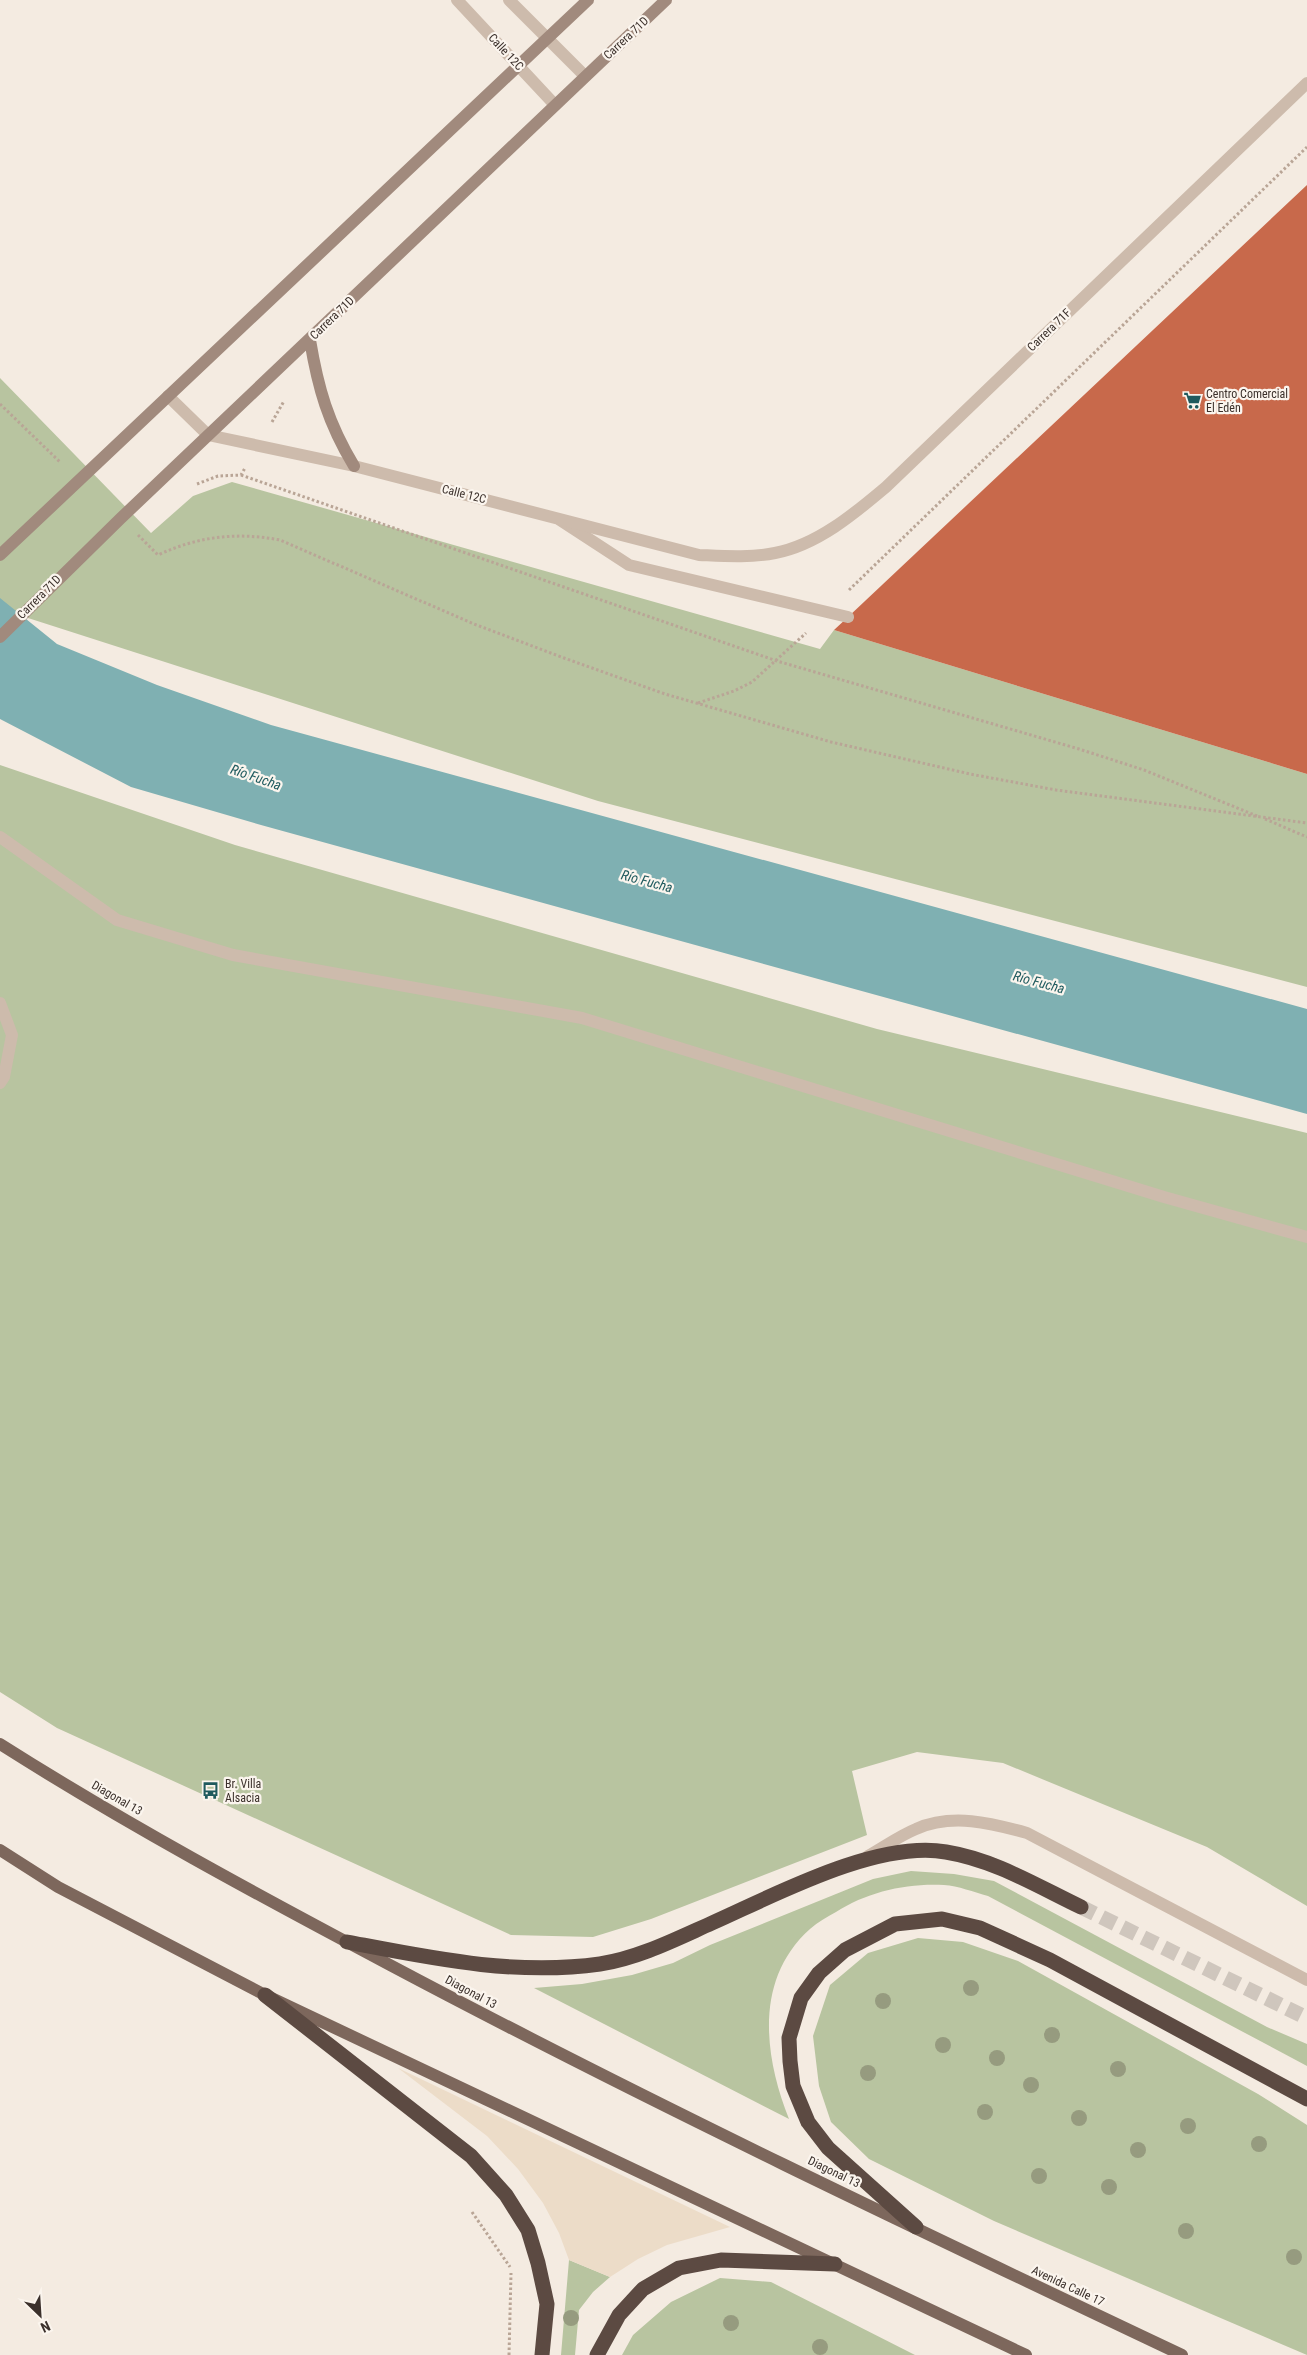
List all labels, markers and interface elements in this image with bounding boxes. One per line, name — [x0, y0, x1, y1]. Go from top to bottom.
street label: Carrera 71D — [601, 14, 651, 62]
street label: Calle 12C — [486, 31, 527, 73]
street label: Carrera 71D — [307, 293, 357, 342]
street label: Carrera 71F — [1024, 306, 1074, 354]
place label: Centro Comercial El Edén — [1206, 387, 1288, 415]
supermarket icon: Centro Comercial El Edén — [1182, 391, 1202, 411]
street label: Calle 12C — [440, 482, 488, 506]
street label: Carrera 71D — [14, 572, 64, 622]
water label: Río Fucha — [228, 761, 284, 793]
water label: Río Fucha — [619, 866, 675, 896]
water label: Río Fucha — [1011, 967, 1067, 997]
place label: Br. Villa Alsacia — [225, 1777, 261, 1805]
street label: Diagonal 13 — [89, 1778, 145, 1818]
bus stop icon: Br. Villa Alsacia — [201, 1781, 221, 1801]
street label: Diagonal 13 — [443, 1973, 499, 2011]
street label: Diagonal 13 — [806, 2153, 862, 2191]
street label: Avenida Calle 17 — [1029, 2263, 1107, 2309]
north arrow — [15, 2290, 65, 2340]
text: N — [38, 2318, 53, 2336]

